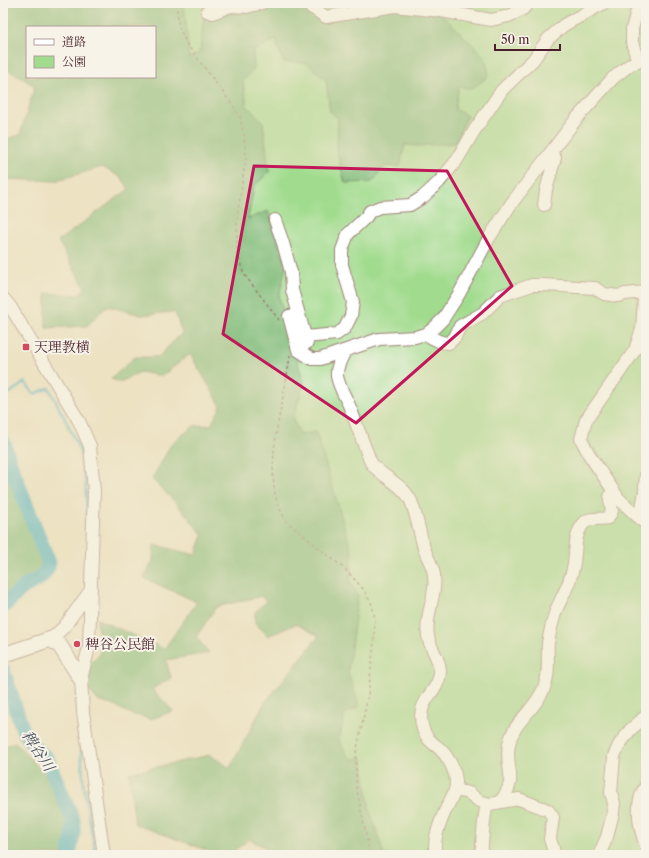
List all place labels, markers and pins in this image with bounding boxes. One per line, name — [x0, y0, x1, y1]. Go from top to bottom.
place label: 天理教横 — [34, 338, 90, 356]
marker: 天理教横 — [21, 342, 31, 352]
place label: 稗谷公民館 — [85, 635, 155, 653]
marker: 稗谷公民館 — [72, 639, 82, 649]

